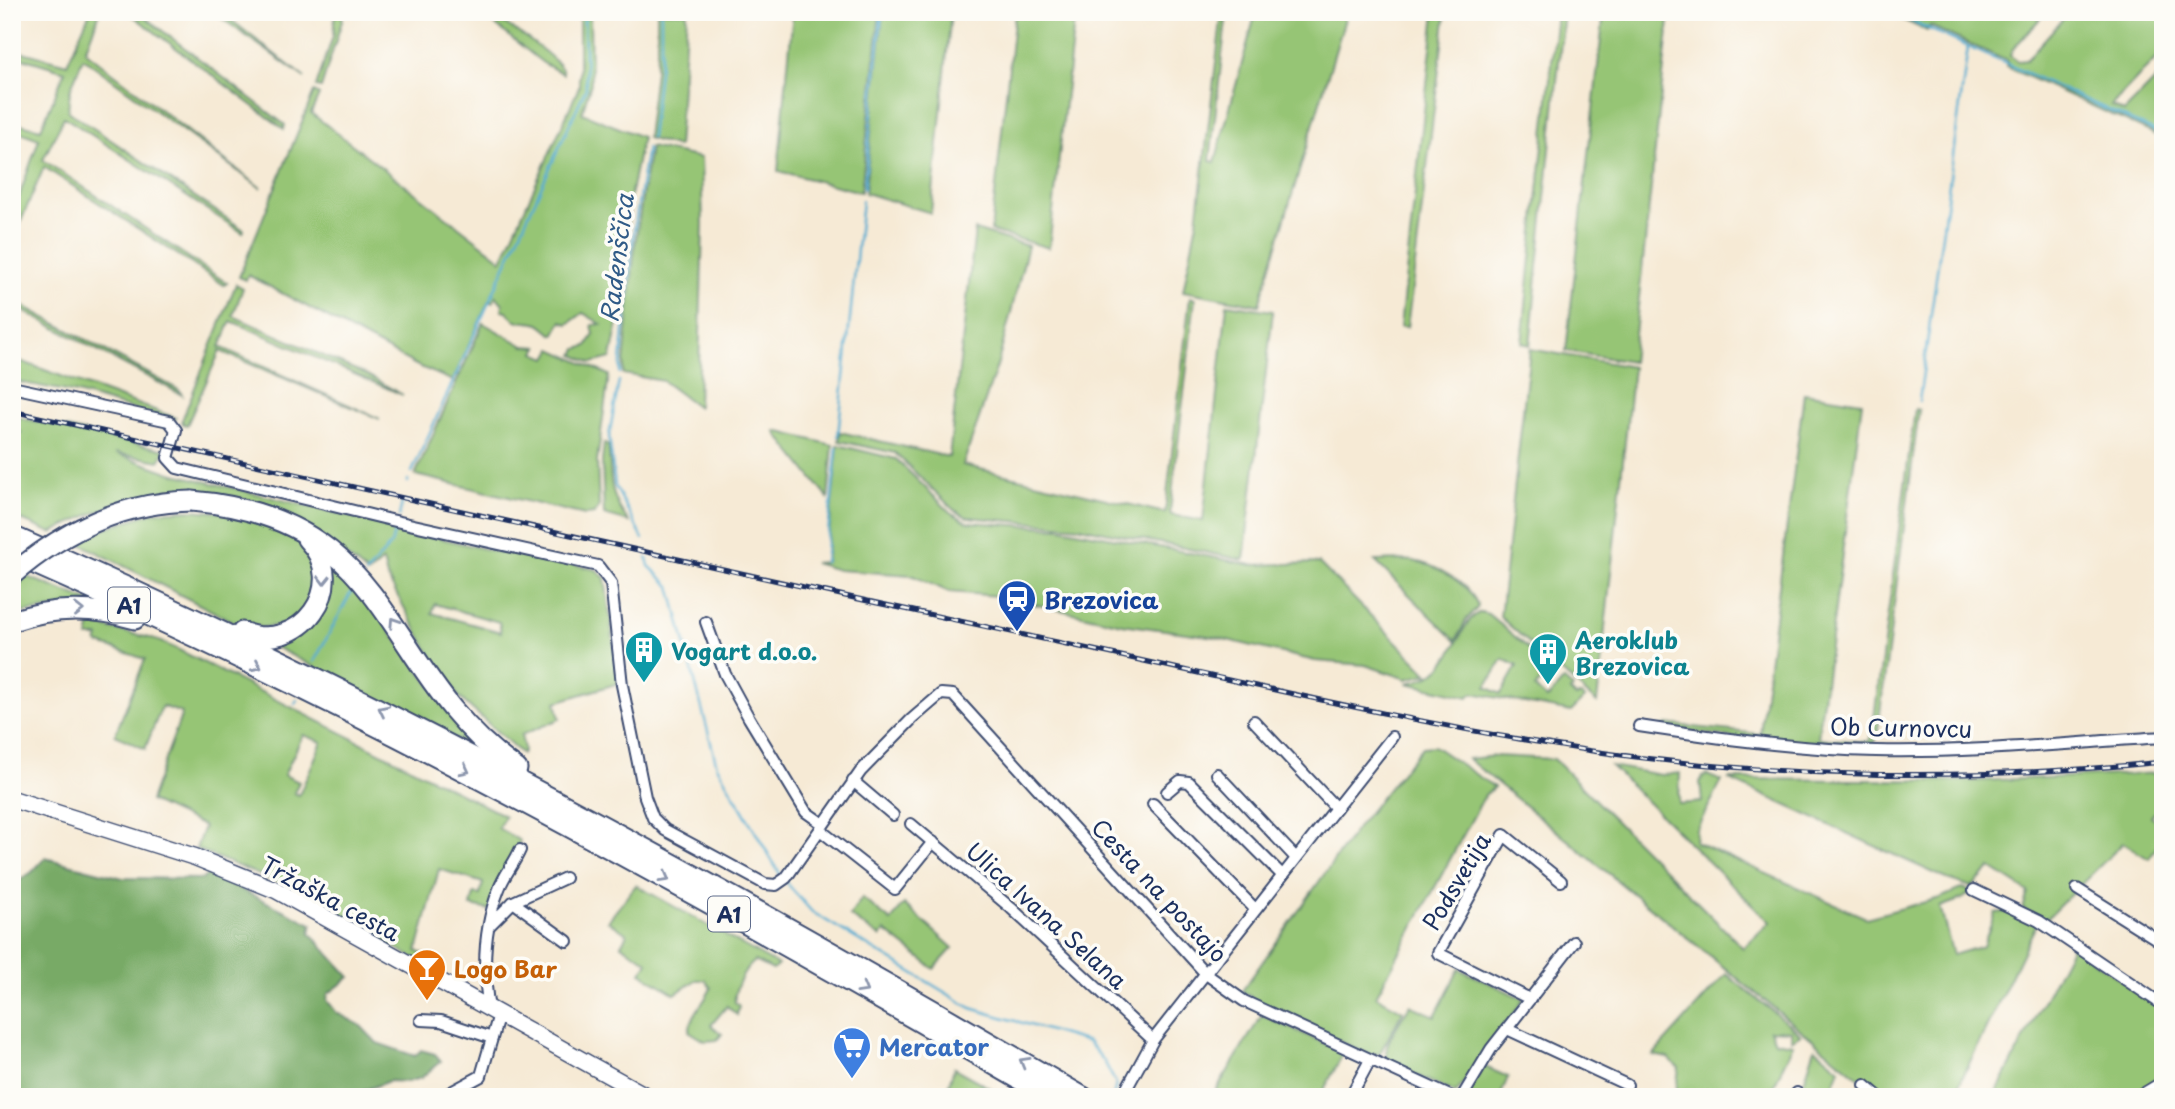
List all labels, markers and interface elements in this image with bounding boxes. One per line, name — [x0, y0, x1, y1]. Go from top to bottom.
water label: Radenščica — [590, 191, 642, 324]
one-way arrow — [316, 575, 331, 586]
station icon: Brezovica — [996, 578, 1038, 633]
place label: Brezovica — [1044, 582, 1159, 617]
road number: A1 — [108, 588, 150, 622]
one-way arrow — [74, 602, 85, 618]
one-way arrow — [390, 617, 402, 630]
place label: Aeroklub Brezovica — [1574, 622, 1690, 683]
building icon: Vogart d.o.o. — [623, 629, 665, 684]
building icon: Aeroklub Brezovica — [1527, 631, 1569, 686]
place label: Vogart d.o.o. — [671, 633, 817, 668]
one-way arrow — [250, 658, 262, 672]
one-way arrow — [378, 705, 390, 719]
street label: Ob Curnovcu — [1830, 708, 1972, 746]
one-way arrow — [458, 761, 470, 775]
street label: Cesta na postajo — [1084, 810, 1236, 970]
street label: Podsvetija — [1413, 825, 1499, 936]
street label: Ulica Ivana Selana — [959, 833, 1136, 997]
street label: Tržaška cesta — [255, 847, 407, 950]
one-way arrow — [657, 870, 670, 883]
road number: A1 — [708, 897, 750, 932]
bar icon: Logo Bar — [406, 947, 448, 1002]
place label: Logo Bar — [454, 951, 557, 986]
one-way arrow — [855, 981, 868, 994]
supermarket icon: Mercator — [831, 1025, 873, 1080]
place label: Mercator — [879, 1029, 989, 1064]
one-way arrow — [1018, 1058, 1031, 1071]

